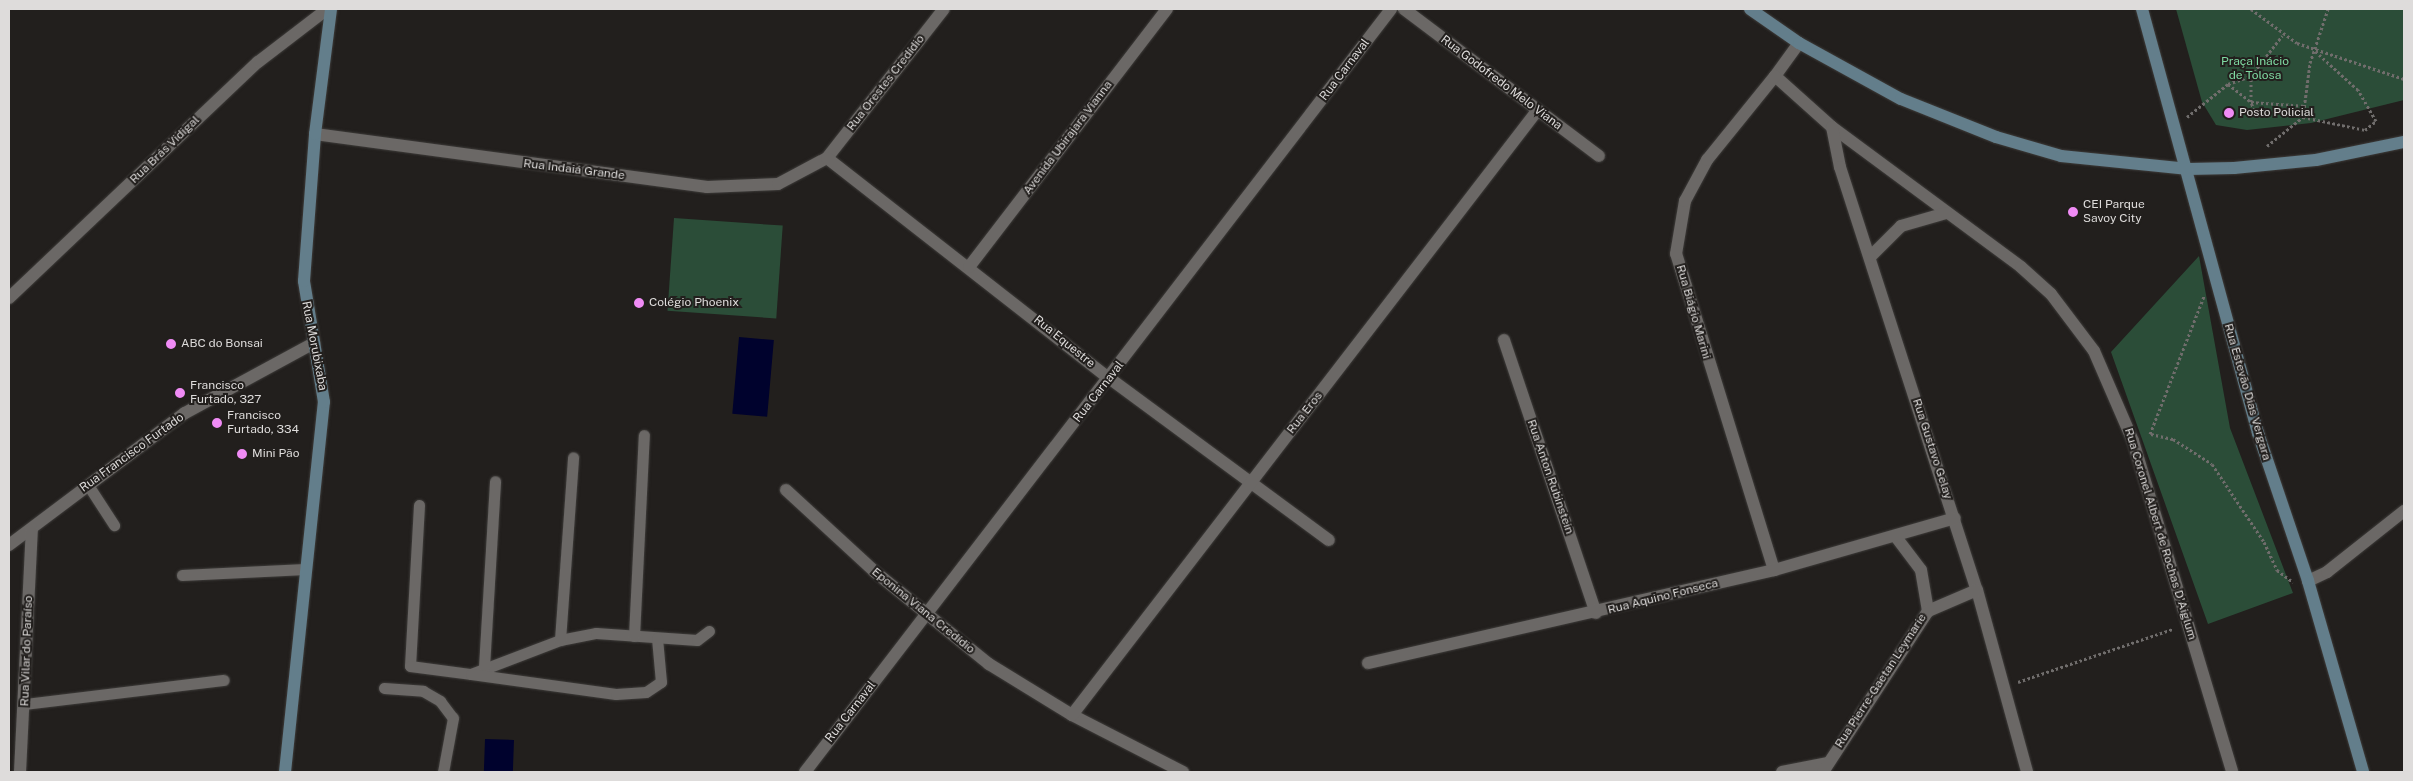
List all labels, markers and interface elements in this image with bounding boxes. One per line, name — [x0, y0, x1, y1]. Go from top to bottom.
street label: Rua Orestes Credídio — [844, 32, 928, 134]
street label: Rua Godofredo Melo Viana — [1437, 33, 1565, 133]
street label: Rua Carnaval — [1317, 36, 1373, 104]
park label: Praça Inácio de Tolosa — [2221, 55, 2289, 83]
street label: Avenida Ubirajara Vianna — [1020, 78, 1116, 198]
place label: Posto Policial — [2239, 106, 2314, 120]
marker: Posto Policial — [2223, 107, 2235, 119]
street label: Rua Brás Vidigal — [127, 113, 203, 187]
street label: Rua Indaiá Grande — [523, 157, 625, 183]
place label: CEI Parque Savoy City — [2083, 198, 2145, 226]
marker: CEI Parque Savoy City — [2067, 206, 2079, 218]
street label: Rua Biágio Marini — [1673, 263, 1713, 361]
place label: Colégio Phoenix — [649, 296, 739, 310]
marker: Colégio Phoenix — [633, 297, 645, 309]
street label: Rua Morubixaba — [298, 300, 330, 392]
street label: Rua Equestre — [1030, 313, 1098, 371]
street label: Rua Estevão Dias Vergara — [2221, 322, 2273, 462]
place label: ABC do Bonsai — [181, 337, 263, 351]
marker: ABC do Bonsai — [165, 338, 177, 350]
street label: Rua Carnaval — [1071, 359, 1127, 425]
place label: Francisco Furtado, 327 — [190, 379, 262, 407]
marker: Francisco Furtado, 327 — [174, 387, 186, 399]
street label: Rua Eros — [1284, 389, 1326, 437]
street label: Rua Gustavo Gelay — [1909, 397, 1955, 501]
place label: Francisco Furtado, 334 — [227, 409, 299, 437]
street label: Rua Francisco Furtado — [77, 410, 187, 496]
marker: Francisco Furtado, 334 — [211, 417, 223, 429]
street label: Rua Anton Rubinstein — [1524, 418, 1576, 536]
street label: Rua Coronel Albert de Rochas D'Aiglum — [2121, 426, 2199, 642]
place label: Mini Pão — [252, 447, 299, 461]
marker: Mini Pão — [236, 448, 248, 460]
street label: Eponina Viana Credídio — [869, 565, 977, 657]
street label: Rua Aquino Fonseca — [1606, 576, 1720, 618]
street label: Rua Vilar do Paraíso — [18, 595, 36, 707]
street label: Rua Pierre-Gaetan Leymarie — [1832, 611, 1930, 751]
street label: Rua Carnaval — [823, 679, 879, 745]

